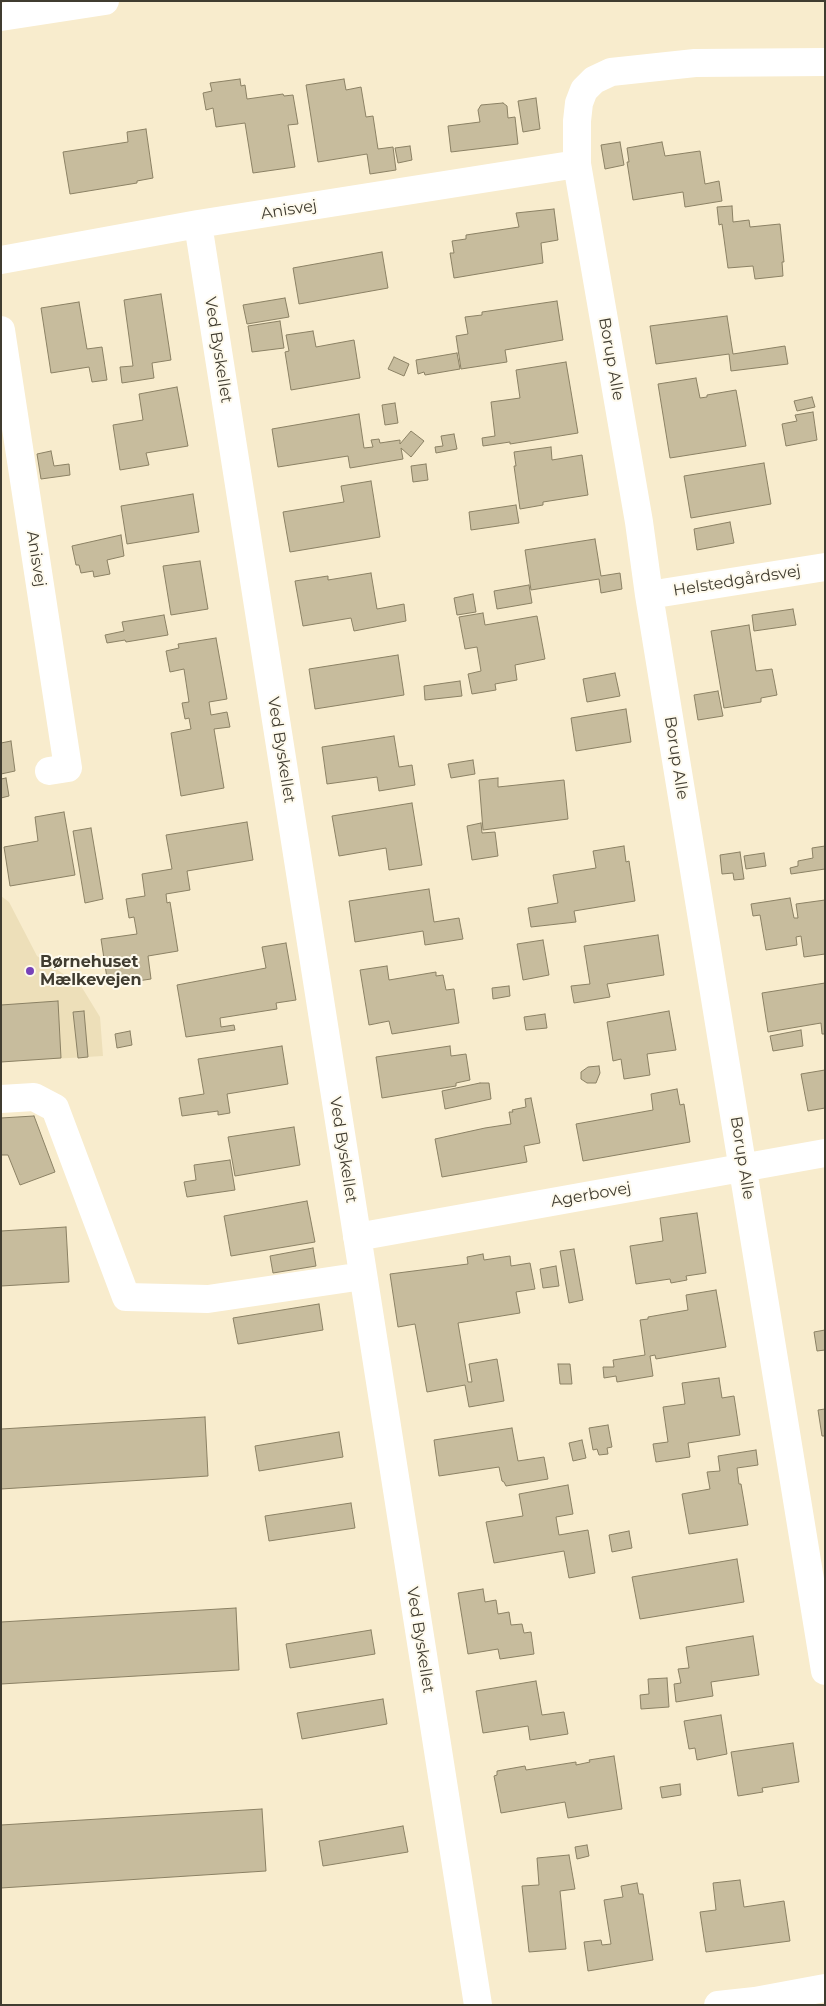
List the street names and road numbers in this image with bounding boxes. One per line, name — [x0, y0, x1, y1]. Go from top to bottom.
street label: Anisvej — [260, 196, 318, 224]
street label: Ved Byskellet — [200, 296, 236, 404]
street label: Borup Alle — [594, 316, 628, 402]
street label: Anisvej — [22, 530, 50, 588]
street label: Helstedgårdsvej — [672, 561, 802, 601]
street label: Ved Byskellet — [263, 696, 299, 804]
street label: Borup Alle — [660, 715, 692, 801]
street label: Ved Byskellet — [325, 1096, 361, 1204]
street label: Borup Alle — [726, 1115, 758, 1201]
street label: Agerbovej — [549, 1178, 633, 1212]
street label: Ved Byskellet — [402, 1586, 438, 1694]

